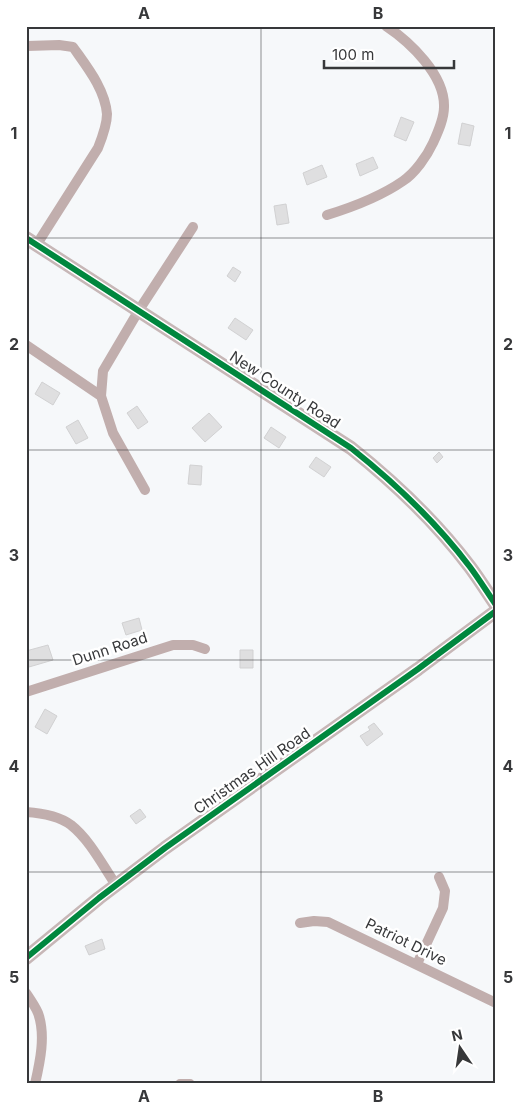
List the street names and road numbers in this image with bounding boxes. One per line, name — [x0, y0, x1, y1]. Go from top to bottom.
street label: New County Road — [226, 347, 344, 432]
street label: Dunn Road — [70, 627, 150, 670]
street label: Christmas Hill Road — [190, 723, 314, 818]
street label: Patriot Drive — [363, 914, 450, 969]

